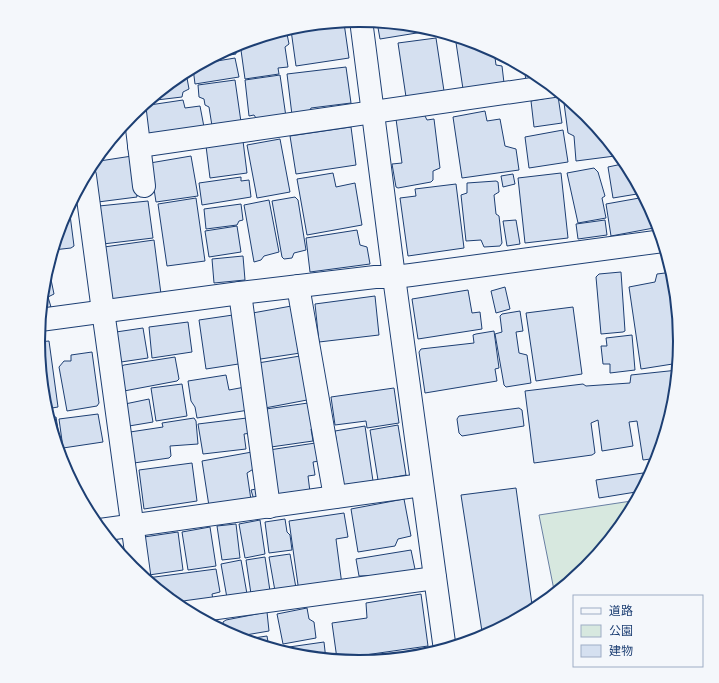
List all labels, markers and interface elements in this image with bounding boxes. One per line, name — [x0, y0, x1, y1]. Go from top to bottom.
legend — [573, 595, 703, 667]
text: 道路 — [609, 602, 633, 620]
text: 公園 — [609, 622, 633, 640]
text: 建物 — [609, 642, 633, 660]

